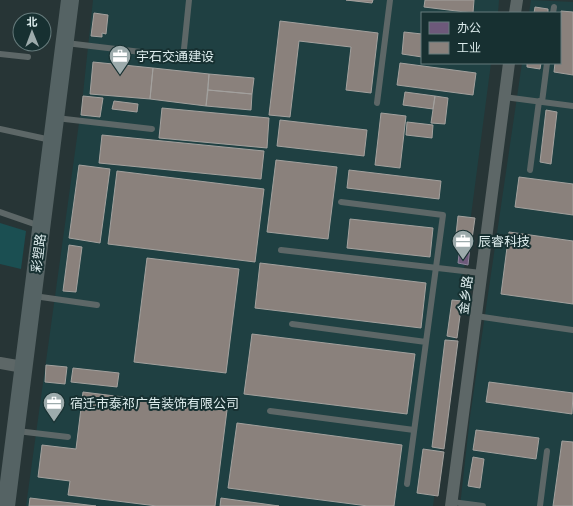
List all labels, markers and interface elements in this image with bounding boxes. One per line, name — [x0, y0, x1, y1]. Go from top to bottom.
north arrow — [12, 12, 52, 52]
legend — [421, 12, 561, 64]
text: 北 — [26, 14, 37, 29]
text: 办公 — [457, 19, 481, 36]
text: 工业 — [457, 39, 481, 56]
office icon: 宇石交通建设 — [107, 43, 133, 76]
place label: 宇石交通建设 — [136, 47, 214, 65]
office icon: 辰睿科技 — [450, 228, 476, 261]
place label: 辰睿科技 — [478, 232, 530, 250]
street label: 彩塑路 — [27, 233, 49, 273]
street label: 金乡路 — [454, 275, 476, 315]
office icon: 宿迁市泰祁广告装饰有限公司 — [41, 390, 67, 423]
place label: 宿迁市泰祁广告装饰有限公司 — [70, 394, 239, 412]

